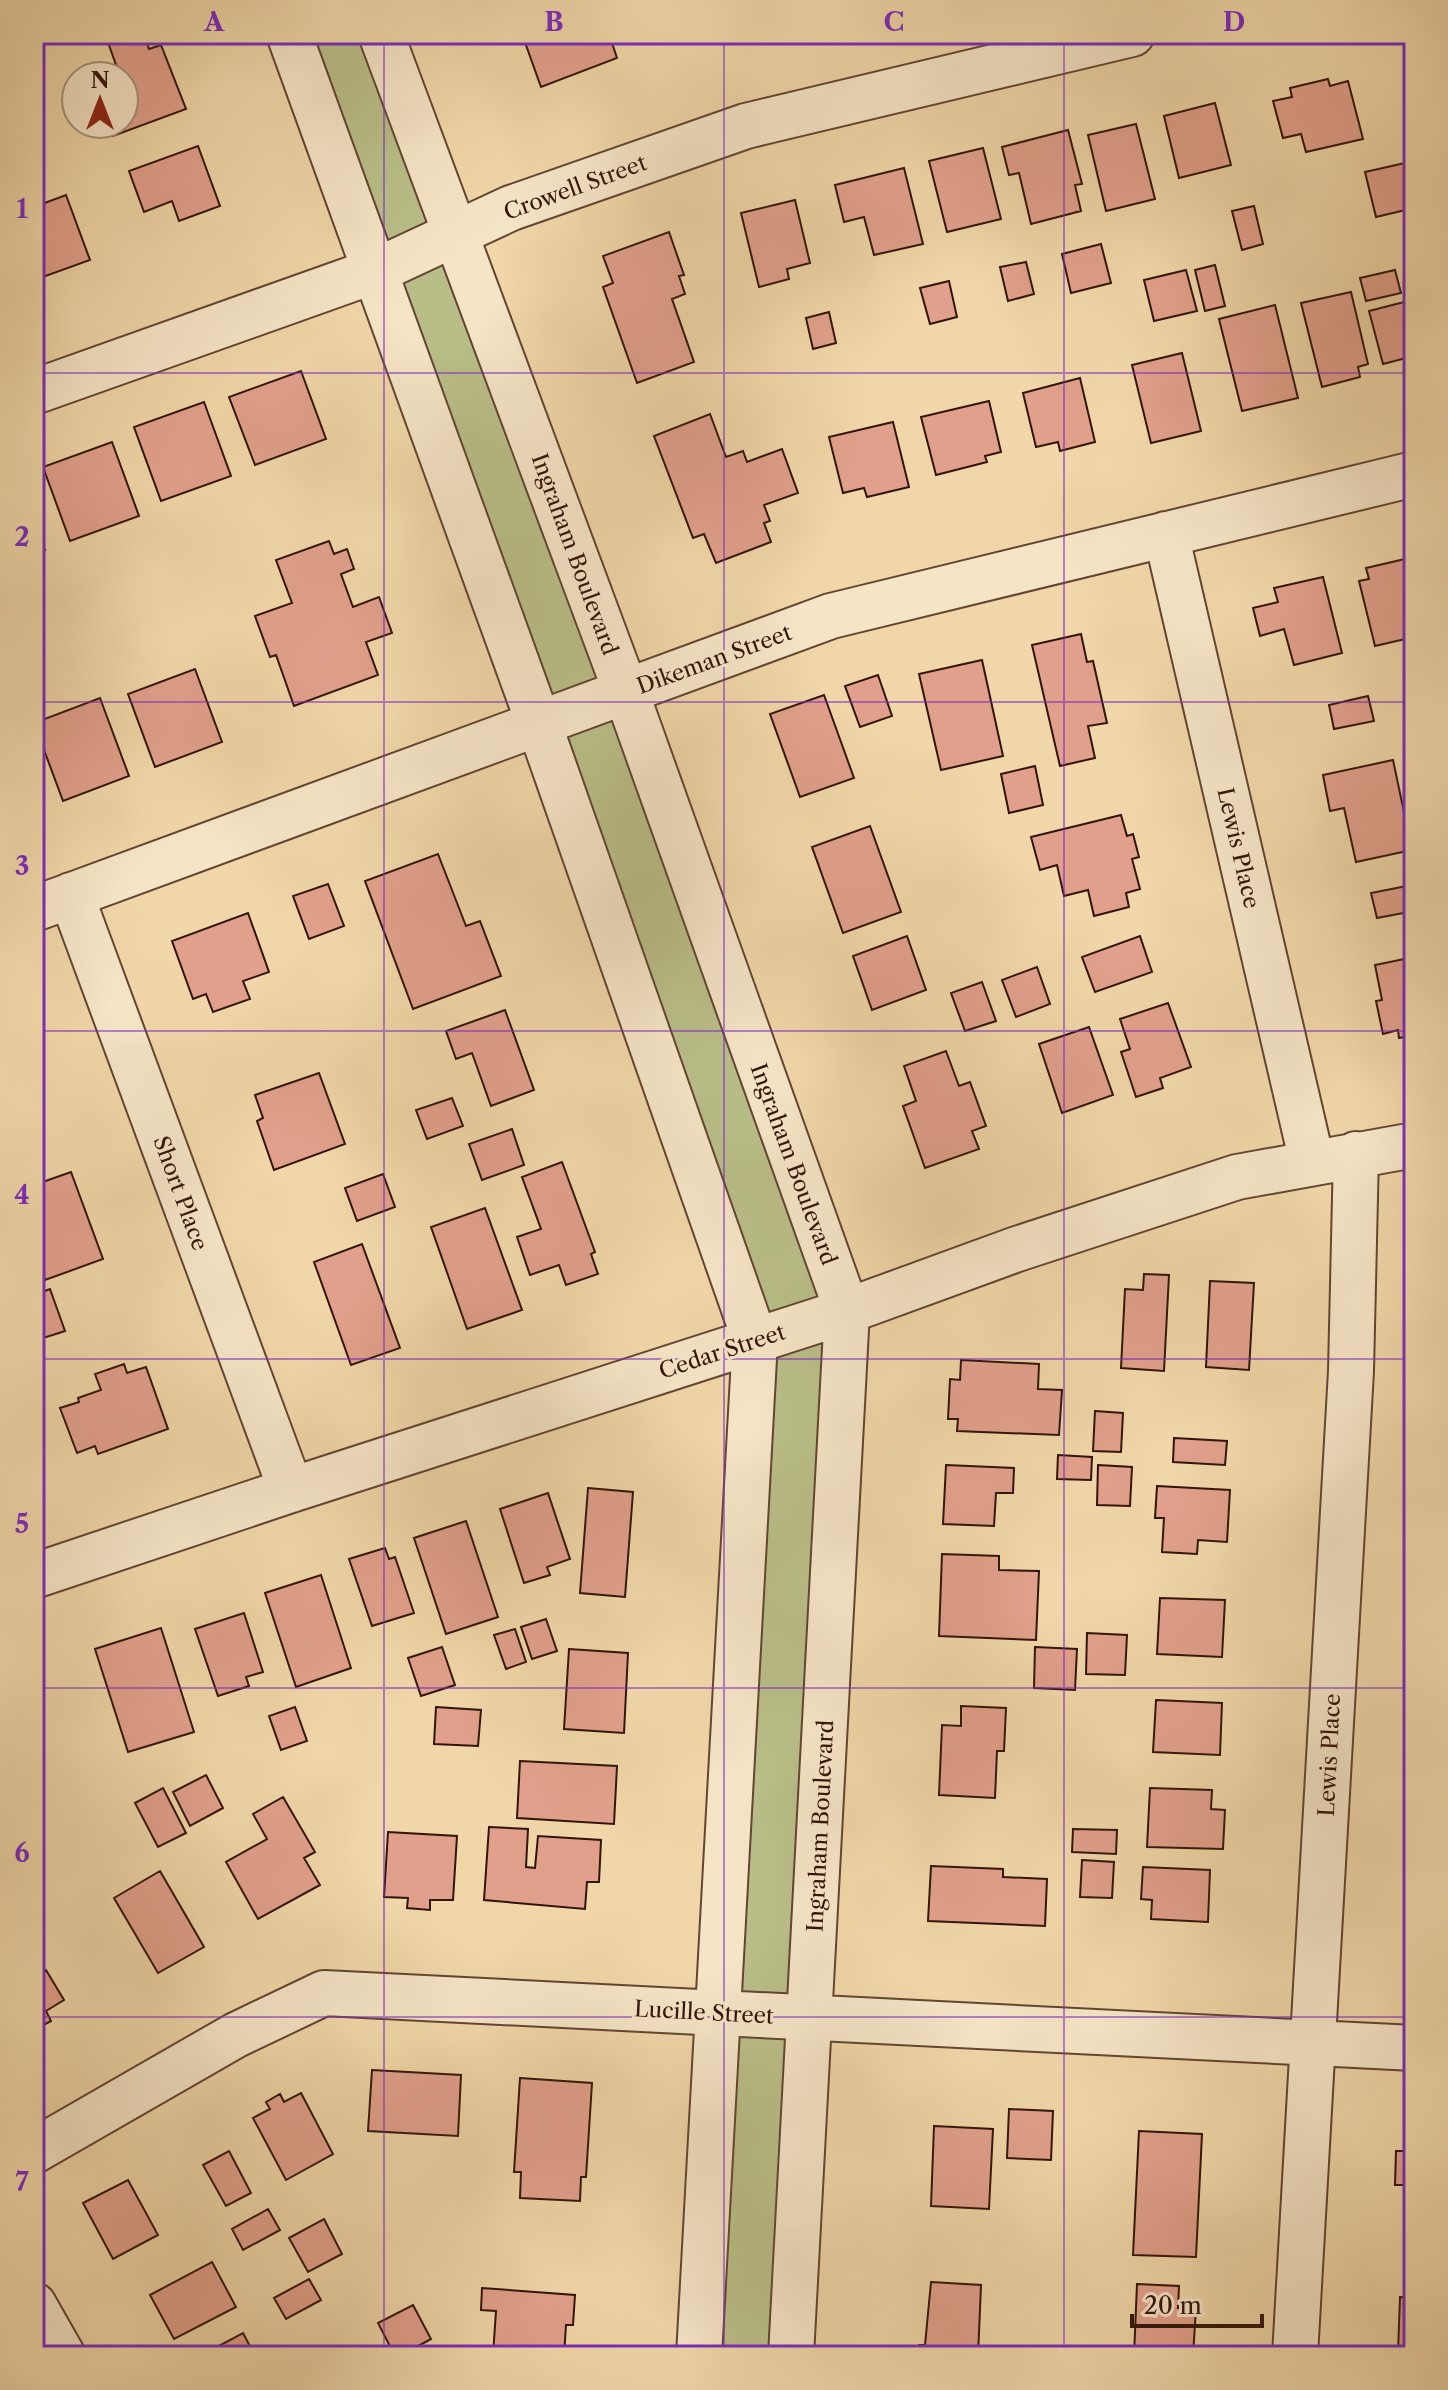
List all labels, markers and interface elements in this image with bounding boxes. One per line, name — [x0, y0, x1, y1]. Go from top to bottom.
text: A — [203, 6, 225, 38]
text: B — [544, 6, 564, 38]
text: C — [884, 6, 904, 38]
text: D — [1223, 6, 1245, 38]
north arrow — [60, 60, 140, 140]
text: N — [90, 67, 110, 94]
street label: Crowell Street — [500, 149, 650, 226]
text: 1 — [16, 193, 28, 225]
street label: Ingraham Boulevard — [526, 450, 624, 659]
text: 2 — [14, 521, 30, 553]
street label: Dikeman Street — [633, 619, 795, 700]
street label: Lewis Place — [1211, 785, 1266, 911]
text: 3 — [15, 850, 29, 882]
street label: Ingraham Boulevard — [745, 1060, 843, 1269]
street label: Short Place — [147, 1132, 214, 1254]
text: 4 — [14, 1179, 30, 1211]
street label: Cedar Street — [656, 1318, 789, 1385]
text: 5 — [15, 1508, 29, 1540]
street label: Lewis Place — [1313, 1693, 1346, 1817]
street label: Ingraham Boulevard — [801, 1719, 840, 1933]
text: 6 — [14, 1837, 30, 1869]
street label: Lucille Street — [633, 1995, 775, 2030]
text: 7 — [15, 2166, 29, 2198]
scale bar — [1132, 2278, 1262, 2328]
text: 20 m — [1144, 2291, 1202, 2320]

